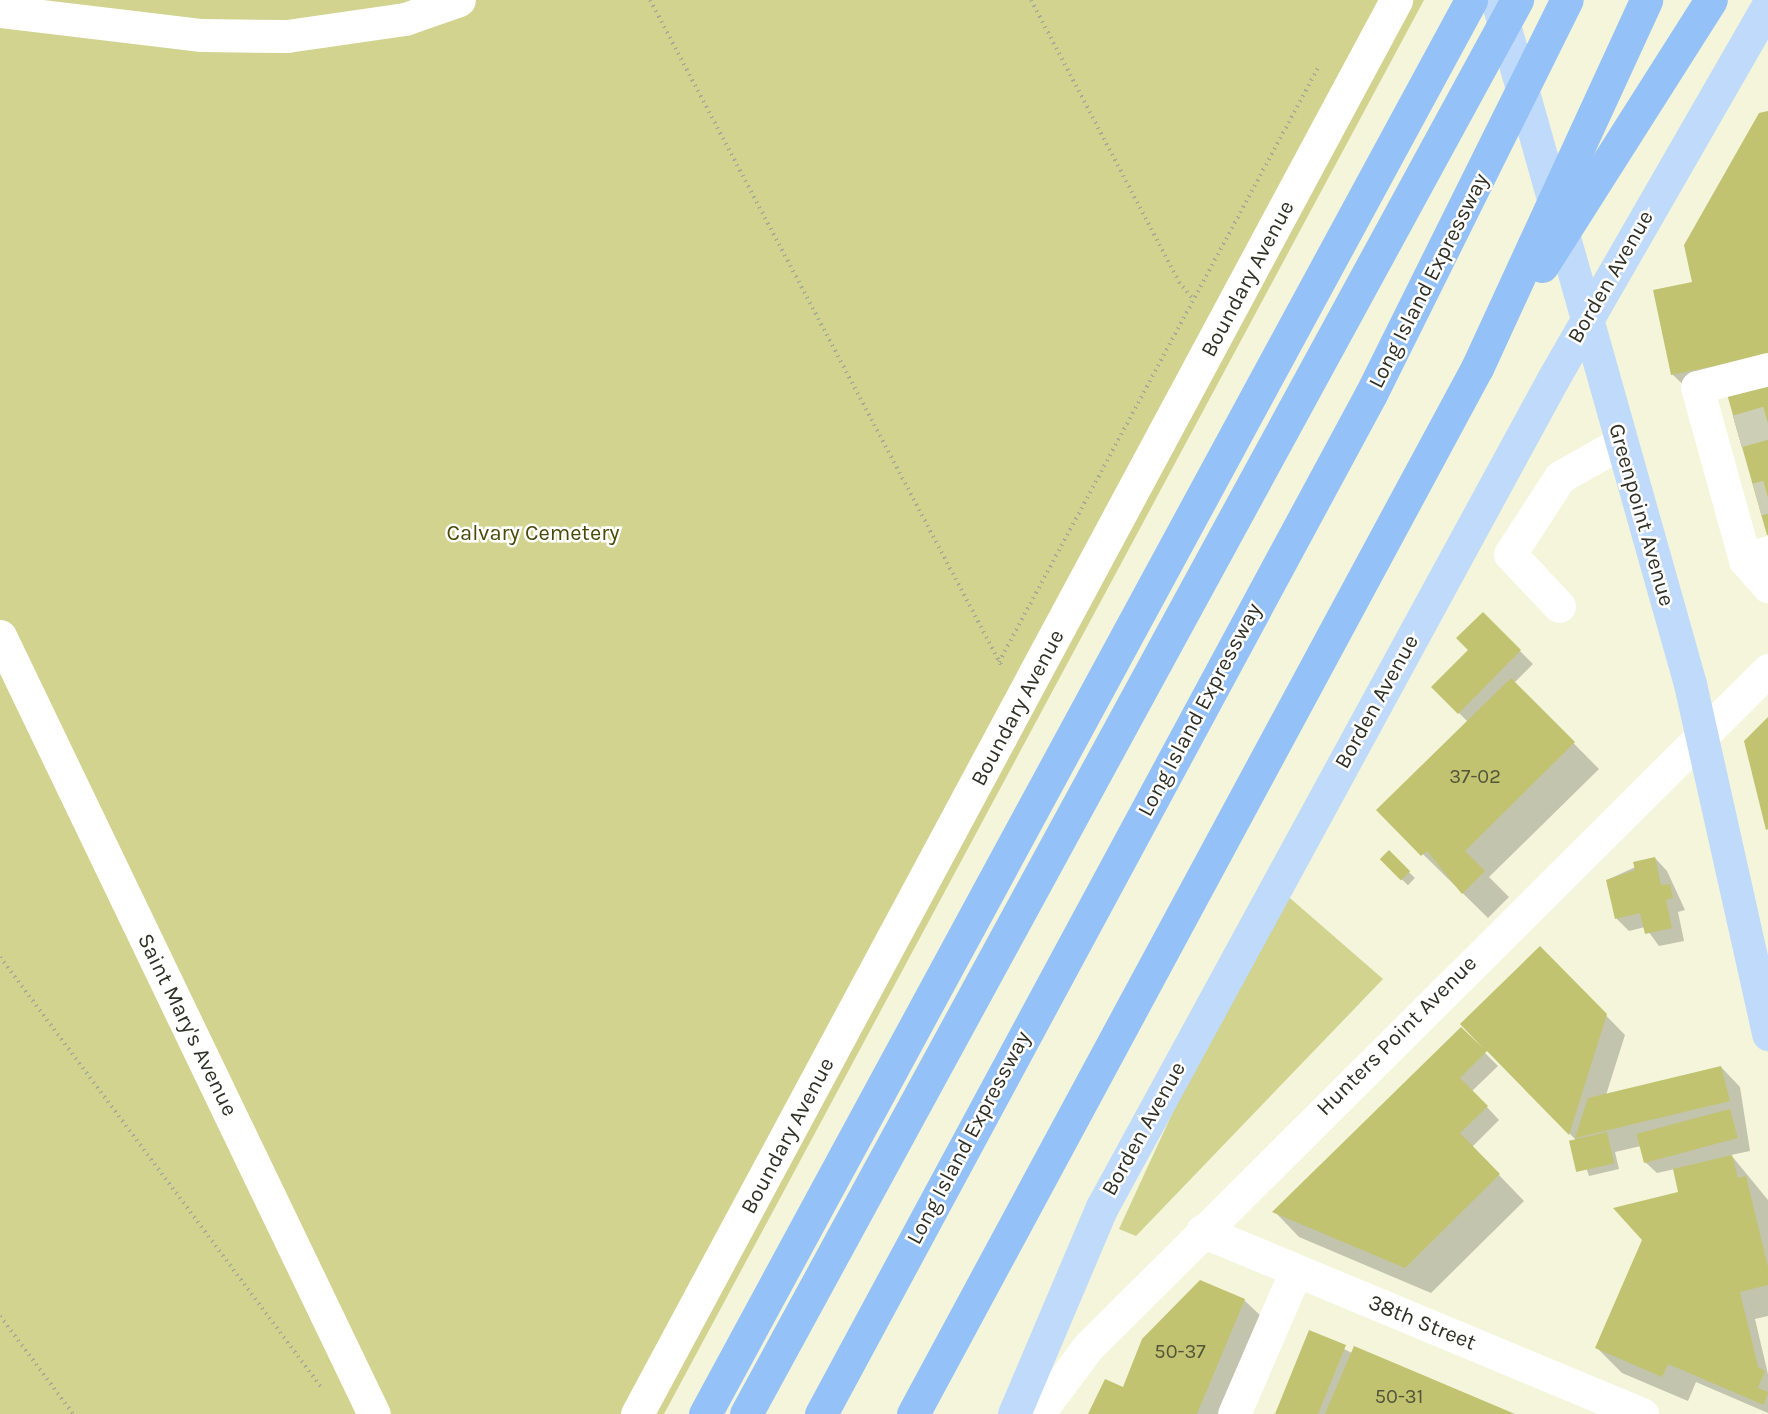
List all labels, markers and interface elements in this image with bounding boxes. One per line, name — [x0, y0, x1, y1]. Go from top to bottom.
street label: Long Island Expressway — [1363, 169, 1495, 393]
street label: Boundary Avenue — [1196, 196, 1300, 362]
street label: Borden Avenue — [1562, 206, 1660, 348]
street label: Greenpoint Avenue — [1602, 421, 1680, 609]
park label: Calvary Cemetery — [447, 521, 619, 547]
street label: Long Island Expressway — [1133, 599, 1267, 821]
street label: Boundary Avenue — [966, 625, 1070, 791]
street label: Borden Avenue — [1329, 630, 1425, 774]
house number: 37-02 — [1449, 764, 1501, 788]
street label: Saint Mary's Avenue — [131, 929, 243, 1121]
street label: Hunters Point Avenue — [1311, 950, 1483, 1122]
street label: Long Island Expressway — [902, 1027, 1036, 1249]
street label: Boundary Avenue — [736, 1053, 840, 1219]
street label: Borden Avenue — [1096, 1057, 1192, 1201]
street label: 38th Street — [1364, 1289, 1480, 1357]
house number: 50-37 — [1154, 1339, 1206, 1363]
house number: 50-31 — [1375, 1384, 1423, 1408]

